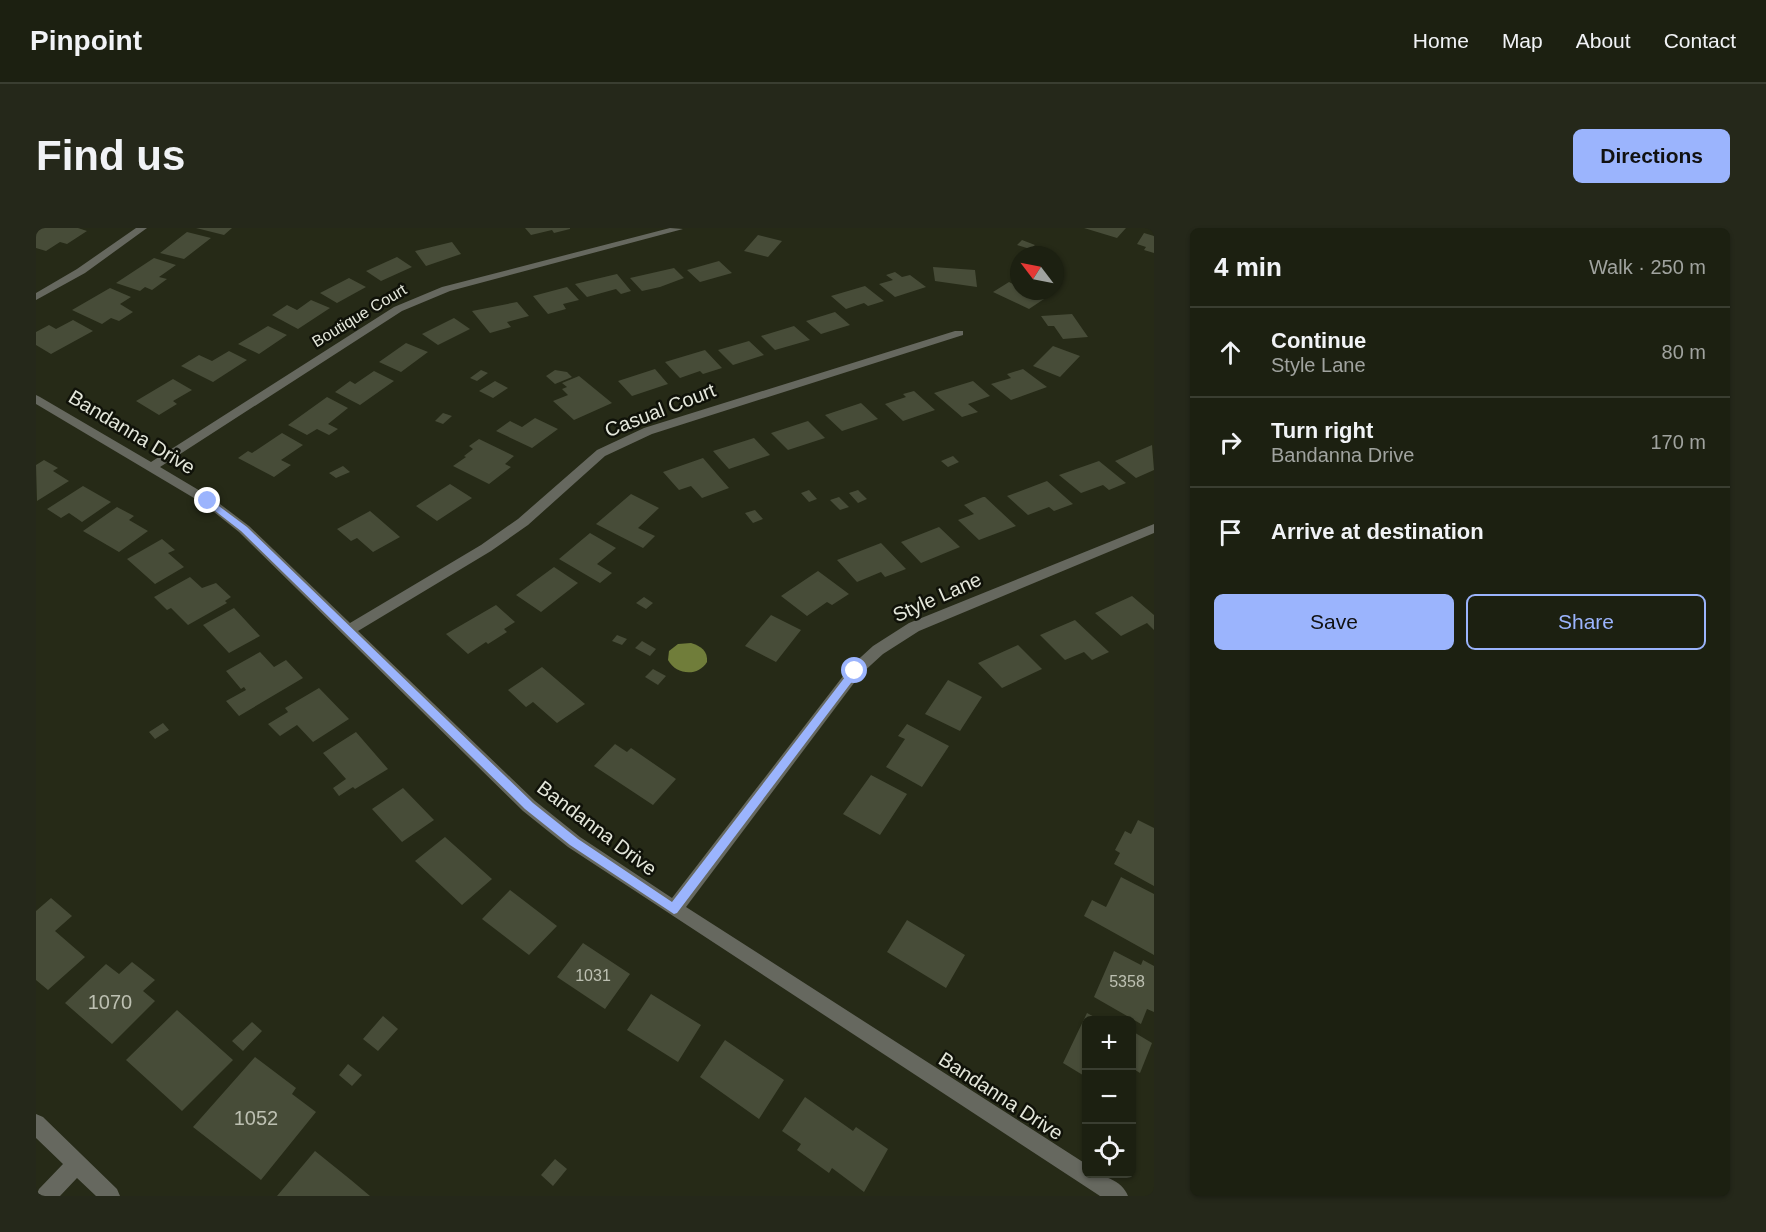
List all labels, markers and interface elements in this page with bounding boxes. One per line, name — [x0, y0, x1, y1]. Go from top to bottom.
text: Pinpoint — [30, 25, 142, 56]
text: Home — [1413, 29, 1469, 52]
text: Map — [1502, 29, 1543, 52]
text: About — [1576, 29, 1631, 52]
text: Contact — [1664, 29, 1736, 52]
button: Directions — [1573, 129, 1730, 183]
text: Find us — [36, 132, 185, 179]
north arrow — [1010, 246, 1064, 300]
text: 4 min — [1214, 252, 1282, 282]
text: Walk · 250 m — [1589, 256, 1706, 278]
street label: Boutique Court — [309, 280, 410, 350]
text: Continue — [1271, 328, 1366, 353]
icon: ahead — [1214, 336, 1247, 369]
text: 80 m — [1662, 341, 1706, 363]
text: Style Lane — [1271, 354, 1366, 376]
street label: Casual Court — [602, 379, 719, 441]
street label: Bandanna Drive — [65, 386, 199, 478]
text: Turn right — [1271, 418, 1373, 443]
icon: right — [1214, 426, 1247, 459]
text: 170 m — [1650, 431, 1706, 453]
text: Bandanna Drive — [1271, 444, 1414, 466]
route end — [194, 487, 220, 513]
icon: arrive — [1214, 516, 1247, 549]
text: Arrive at destination — [1271, 519, 1484, 544]
street label: Style Lane — [889, 568, 985, 626]
button: Save — [1214, 594, 1454, 650]
button: Share — [1466, 594, 1706, 650]
route start — [841, 657, 867, 683]
street label: Bandanna Drive — [533, 776, 661, 880]
house number: 1031 — [575, 967, 611, 984]
house number: 5358 — [1109, 973, 1145, 990]
house number: 1070 — [88, 991, 132, 1013]
map controls — [1082, 1016, 1136, 1178]
button: + — [1082, 1016, 1136, 1070]
street label: Bandanna Drive — [935, 1048, 1067, 1144]
button: − — [1082, 1070, 1136, 1124]
house number: 1052 — [234, 1107, 278, 1129]
button: locate — [1082, 1124, 1136, 1178]

